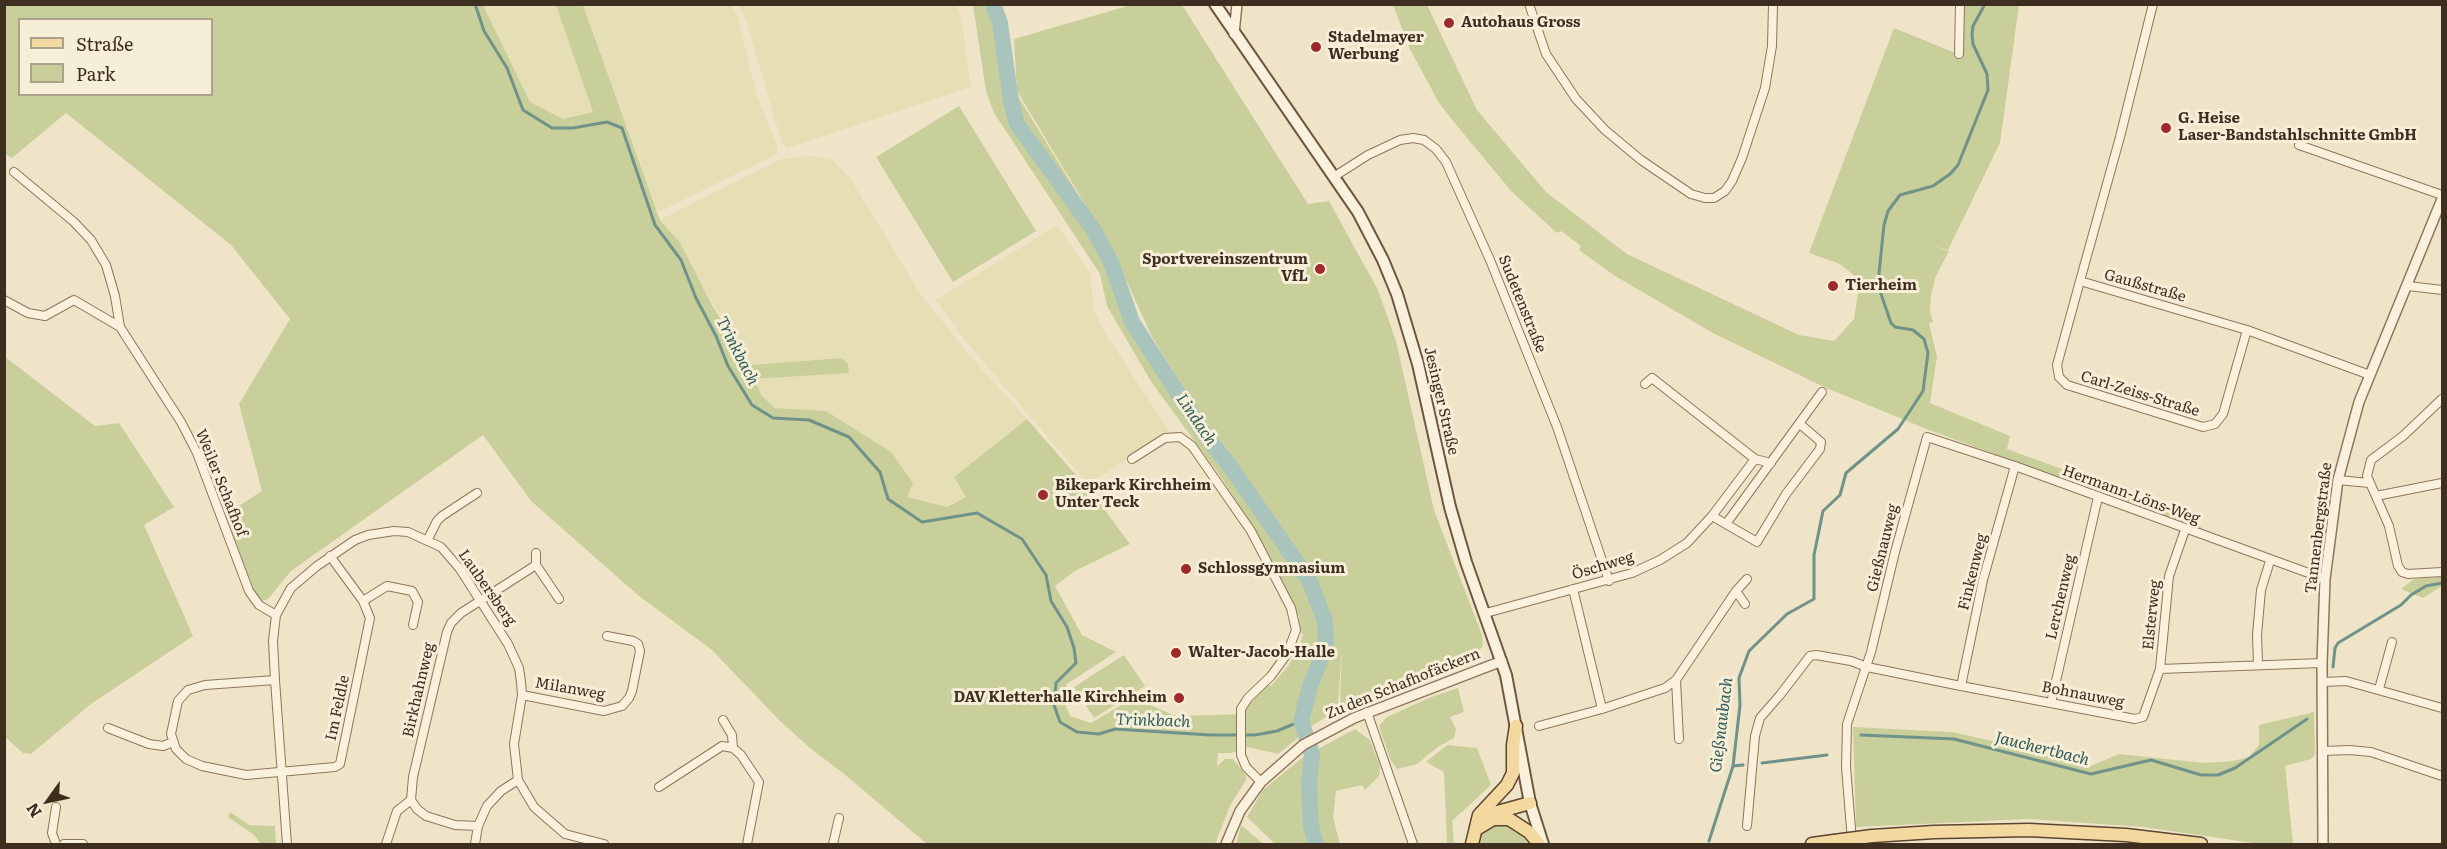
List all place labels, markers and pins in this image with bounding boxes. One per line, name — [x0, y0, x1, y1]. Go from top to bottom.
place label: Autohaus Gross — [1461, 14, 1580, 32]
marker: Autohaus Gross — [1442, 16, 1456, 30]
place label: Stadelmayer Werbung — [1328, 29, 1424, 64]
marker: Stadelmayer Werbung — [1309, 40, 1323, 54]
place label: G. Heise Laser-Bandstahlschnitte GmbH — [2178, 110, 2417, 145]
marker: G. Heise Laser-Bandstahlschnitte GmbH — [2159, 121, 2173, 135]
place label: Sportvereinszentrum VfL — [1142, 251, 1308, 286]
marker: Sportvereinszentrum VfL — [1313, 262, 1327, 276]
place label: Tierheim — [1845, 277, 1917, 295]
marker: Tierheim — [1826, 279, 1840, 293]
place label: Bikepark Kirchheim Unter Teck — [1055, 477, 1211, 512]
marker: Bikepark Kirchheim Unter Teck — [1036, 488, 1050, 502]
place label: Schlossgymnasium — [1198, 560, 1345, 578]
marker: Schlossgymnasium — [1179, 562, 1193, 576]
place label: Walter-Jacob-Halle — [1188, 644, 1335, 662]
marker: Walter-Jacob-Halle — [1169, 646, 1183, 660]
place label: DAV Kletterhalle Kirchheim — [954, 689, 1167, 707]
marker: DAV Kletterhalle Kirchheim — [1172, 691, 1186, 705]

